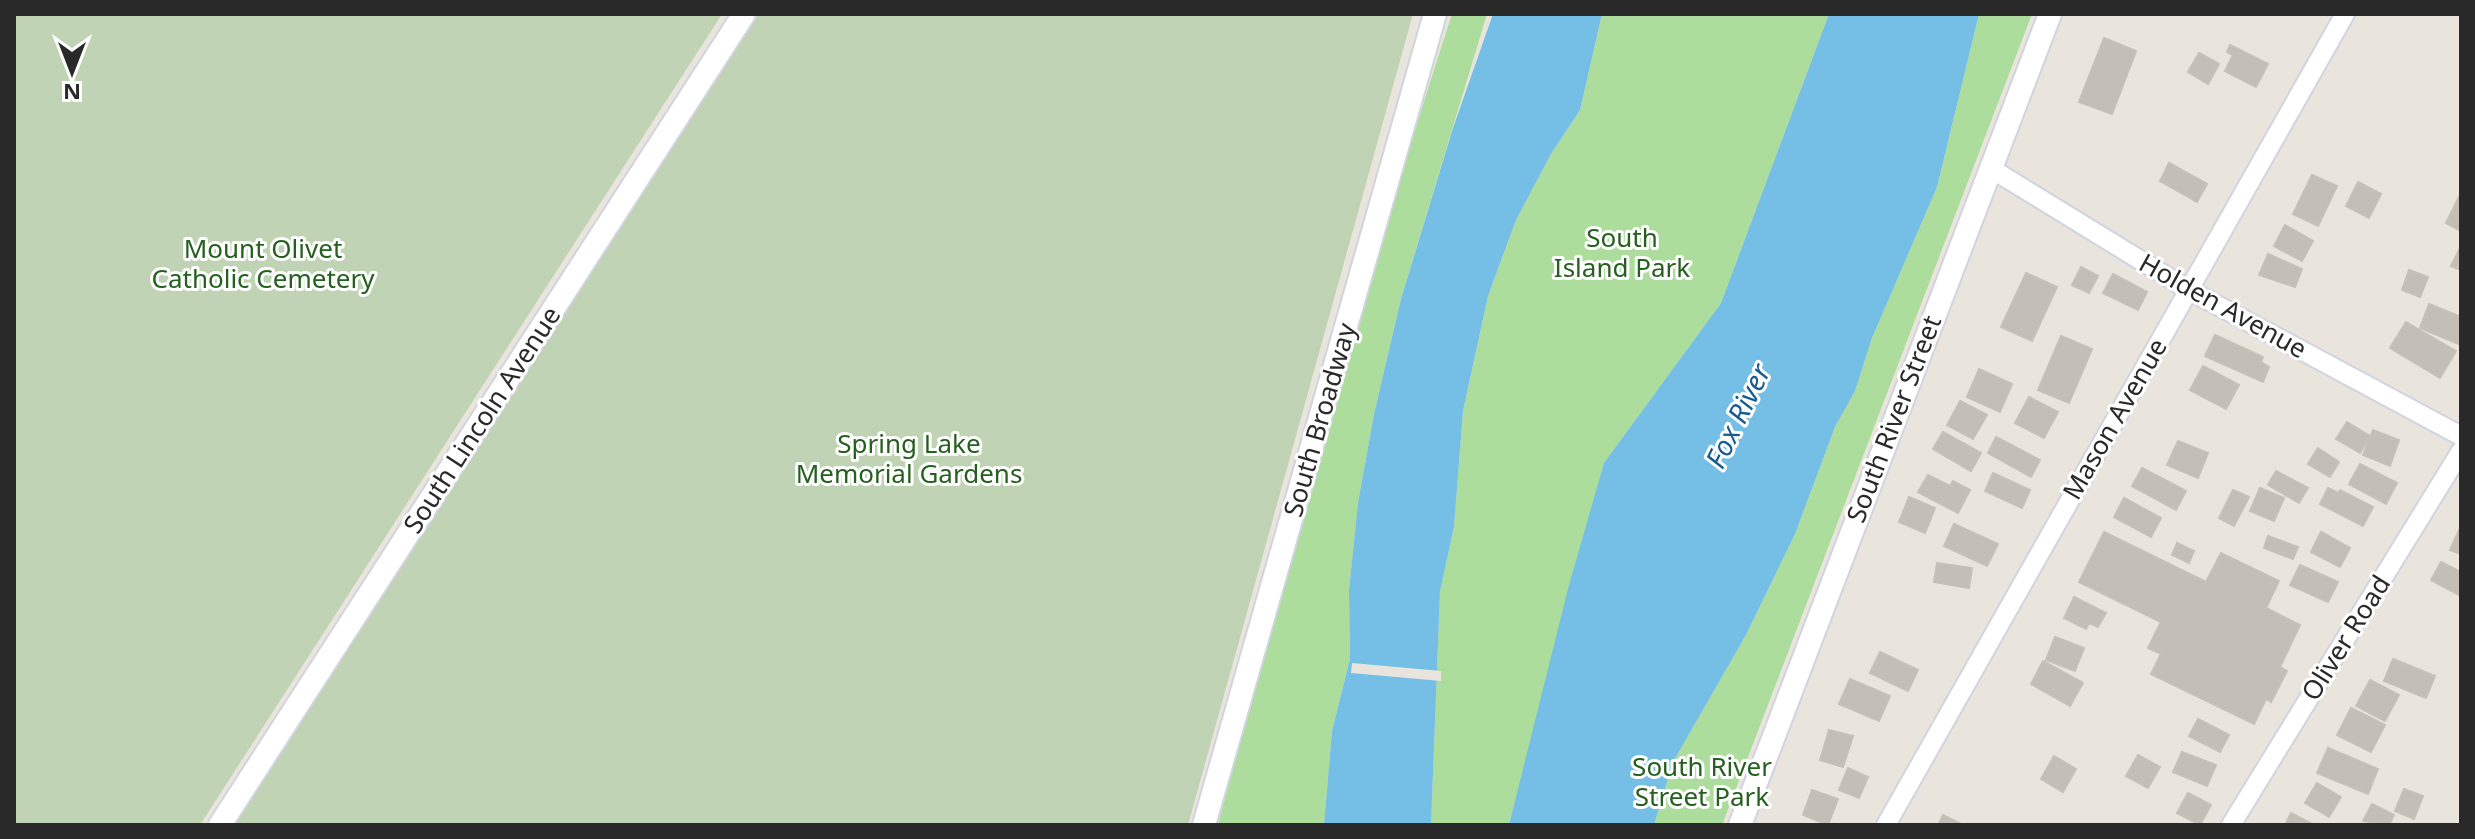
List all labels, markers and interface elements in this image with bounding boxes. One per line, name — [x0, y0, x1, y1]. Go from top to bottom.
north arrow — [32, 32, 112, 112]
text: N — [63, 78, 81, 108]
park label: South Island Park — [1554, 219, 1690, 285]
park label: Mount Olivet Catholic Cemetery — [152, 230, 375, 296]
street label: Holden Avenue — [2133, 244, 2314, 366]
street label: South Lincoln Avenue — [394, 299, 568, 540]
street label: South River Street — [1837, 310, 1949, 527]
street label: South Broadway — [1274, 318, 1364, 521]
street label: Mason Avenue — [2053, 331, 2175, 506]
water label: Fox River — [1696, 356, 1779, 474]
park label: Spring Lake Memorial Gardens — [796, 425, 1022, 491]
street label: Oliver Road — [2292, 568, 2398, 707]
park label: South River Street Park — [1632, 748, 1772, 814]

